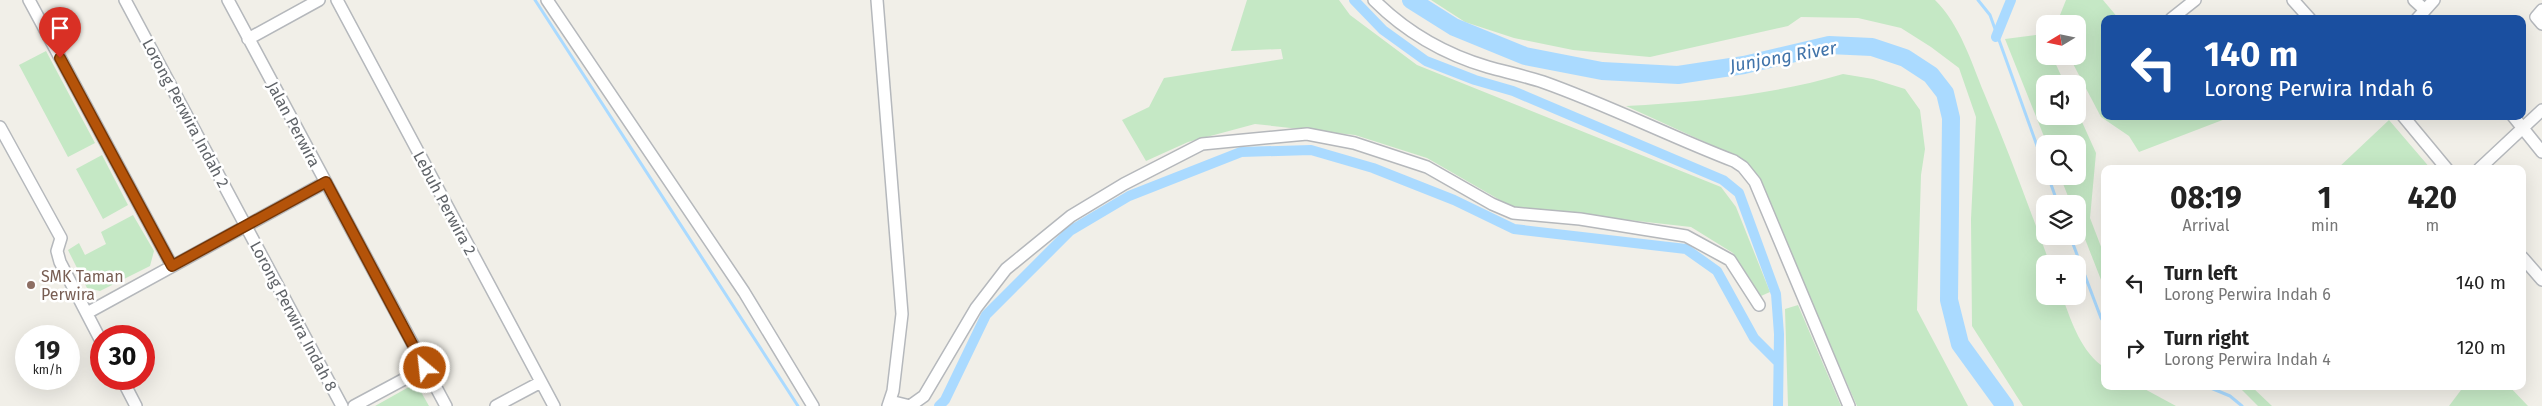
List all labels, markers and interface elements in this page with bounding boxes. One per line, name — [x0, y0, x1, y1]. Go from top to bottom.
pin — [39, 7, 81, 58]
icon: arrive — [46, 14, 74, 42]
north arrow — [2036, 15, 2086, 65]
map controls — [2036, 15, 2086, 305]
text: 140 m — [2204, 33, 2298, 75]
street label: Lorong Perwira Indah 2 — [138, 35, 233, 191]
icon: left — [2121, 35, 2186, 100]
water label: Junjong River — [1727, 37, 1839, 77]
button: sound — [2036, 75, 2086, 125]
text: Lorong Perwira Indah 6 — [2204, 75, 2433, 102]
street label: Jalan Perwira — [263, 78, 324, 170]
button: search — [2036, 135, 2086, 185]
street label: Lebuh Perwira 2 — [409, 148, 480, 258]
text: 08:19 — [2170, 180, 2242, 216]
text: 1 — [2318, 180, 2332, 216]
text: 420 — [2408, 180, 2457, 216]
button: layers — [2036, 195, 2086, 245]
text: Arrival — [2183, 216, 2229, 235]
text: min — [2311, 216, 2339, 235]
text: m — [2425, 216, 2439, 235]
street label: Lorong Perwira Indah 8 — [246, 238, 341, 395]
button: + — [2036, 255, 2086, 305]
text: Turn left — [2164, 262, 2238, 285]
place label: SMK Taman Perwira — [41, 267, 124, 304]
icon: left — [2121, 269, 2149, 297]
text: 140 m — [2456, 271, 2506, 294]
marker: SMK Taman Perwira — [25, 279, 37, 291]
text: Lorong Perwira Indah 6 — [2164, 285, 2331, 304]
speed limit sign: 30 — [90, 325, 155, 390]
text: Turn right — [2164, 327, 2249, 350]
icon: right — [2121, 334, 2149, 362]
text: 19 — [35, 336, 60, 366]
text: 120 m — [2456, 336, 2506, 359]
position arrow — [398, 341, 450, 393]
text: Lorong Perwira Indah 4 — [2164, 350, 2331, 369]
text: km/h — [33, 363, 62, 377]

